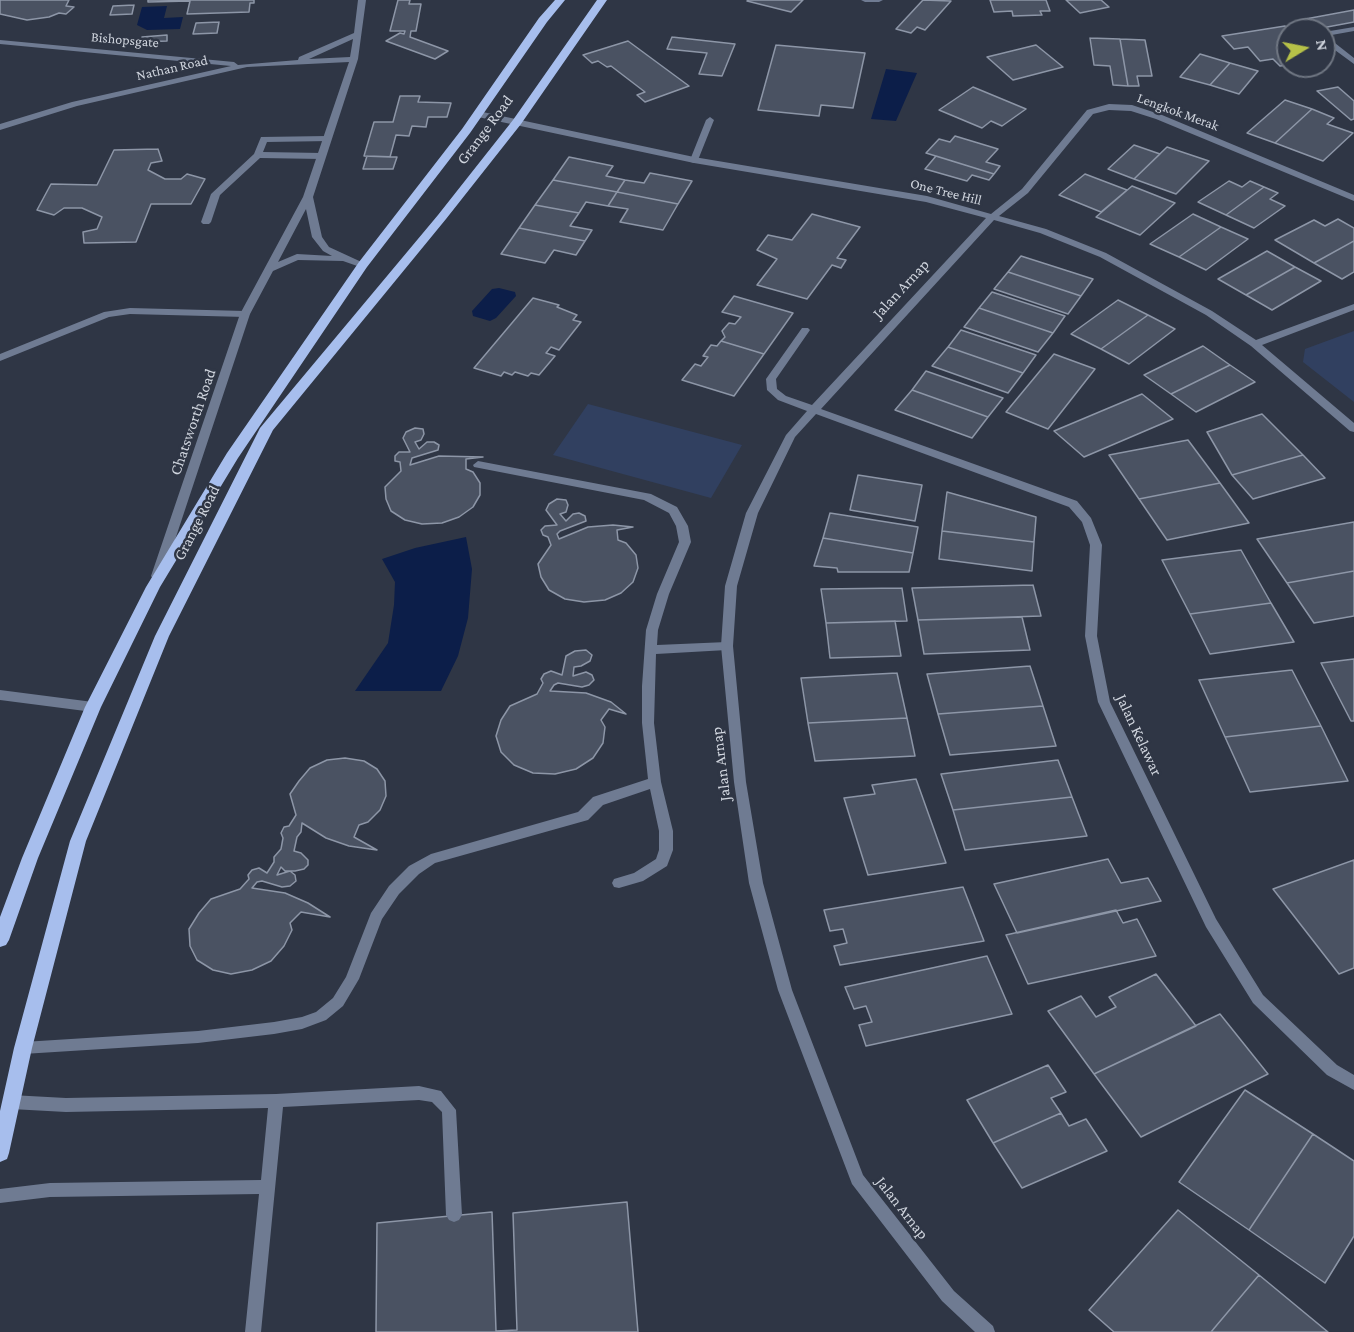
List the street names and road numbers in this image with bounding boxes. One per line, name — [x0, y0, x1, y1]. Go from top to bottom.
street label: Bishopsgate — [90, 29, 160, 51]
street label: Nathan Road — [135, 52, 209, 84]
street label: Lengkok Merak — [1135, 89, 1221, 135]
street label: Grange Road — [453, 92, 517, 168]
street label: One Tree Hill — [909, 175, 983, 209]
street label: Jalan Arnap — [869, 255, 933, 323]
street label: Chatsworth Road — [166, 366, 220, 478]
street label: Grange Road — [170, 482, 224, 564]
street label: Jalan Kelawar — [1112, 691, 1166, 779]
street label: Jalan Arnap — [707, 726, 735, 802]
street label: Jalan Arnap — [871, 1173, 933, 1243]

